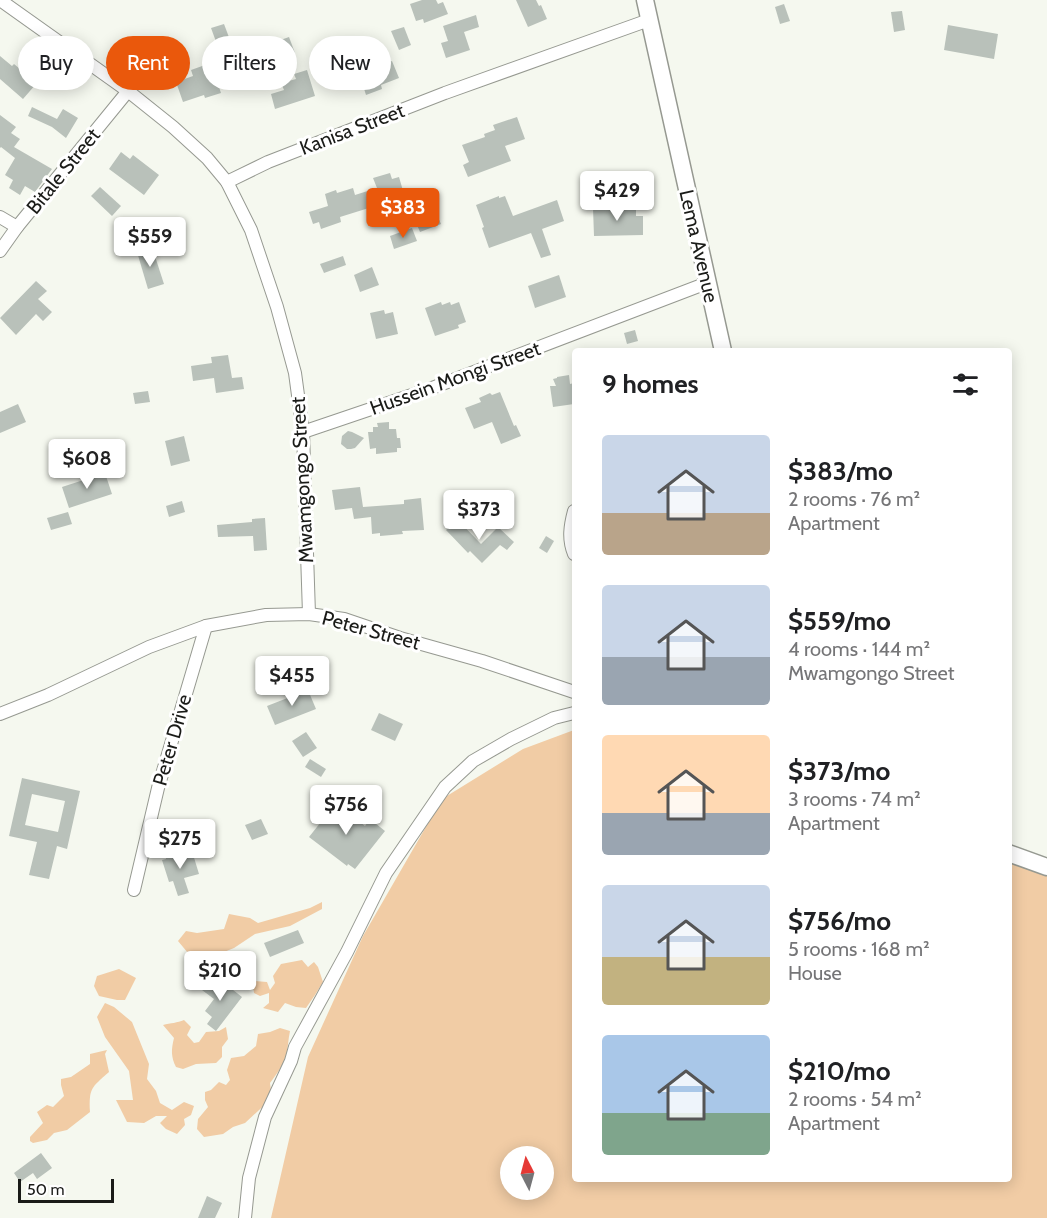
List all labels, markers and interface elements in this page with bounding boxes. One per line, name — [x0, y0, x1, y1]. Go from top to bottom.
chip: Buy — [18, 36, 94, 90]
chip: Rent — [106, 36, 190, 90]
chip: Filters — [202, 36, 297, 90]
chip: New — [309, 36, 391, 90]
street label: Kanisa Street — [296, 98, 408, 160]
street label: Bitale Street — [21, 123, 105, 219]
pin: $429 — [581, 171, 653, 222]
text: $429 — [594, 178, 640, 202]
street label: Lema Avenue — [674, 187, 724, 305]
pin: $383 — [367, 188, 439, 239]
text: $383 — [380, 195, 426, 219]
pin: $559 — [114, 217, 186, 268]
text: $559 — [128, 224, 172, 248]
street label: Hussein Mongi Street — [366, 336, 544, 420]
text: 9 homes — [602, 368, 699, 400]
icon: filters — [949, 368, 982, 401]
street label: Mwamgongo Street — [286, 396, 318, 564]
pin: $608 — [51, 439, 123, 490]
text: $608 — [62, 446, 112, 470]
text: $383/mo — [788, 455, 893, 487]
icon: home — [650, 459, 722, 531]
text: 2 rooms · 76 m² — [788, 487, 920, 511]
pin: $373 — [443, 490, 515, 541]
text: $373 — [457, 497, 501, 521]
text: Apartment — [788, 511, 880, 535]
street label: Peter Street — [319, 605, 423, 655]
text: $559/mo — [788, 605, 891, 637]
icon: home — [650, 609, 722, 681]
text: 4 rooms · 144 m² — [788, 637, 930, 661]
pin: $455 — [256, 656, 328, 707]
text: Mwamgongo Street — [788, 661, 954, 685]
text: $455 — [269, 663, 315, 687]
street label: Peter Drive — [148, 692, 196, 788]
text: $373/mo — [788, 755, 890, 787]
icon: home — [650, 759, 722, 831]
pin: $756 — [310, 785, 382, 836]
text: 3 rooms · 74 m² — [788, 787, 921, 811]
text: $756 — [324, 792, 368, 816]
text: Apartment — [788, 811, 880, 835]
pin: $275 — [144, 819, 216, 870]
text: $275 — [158, 826, 202, 850]
text: $756/mo — [788, 905, 891, 937]
icon: home — [650, 909, 722, 981]
text: 5 rooms · 168 m² — [788, 937, 930, 961]
pin: $210 — [184, 951, 256, 1002]
text: $210 — [198, 958, 242, 982]
text: House — [788, 961, 842, 985]
text: $210/mo — [788, 1055, 891, 1087]
icon: home — [650, 1059, 722, 1131]
text: 2 rooms · 54 m² — [788, 1087, 922, 1111]
text: Apartment — [788, 1111, 880, 1135]
north arrow — [500, 1146, 554, 1200]
map controls — [500, 1146, 554, 1200]
scale bar — [18, 1176, 114, 1204]
text: 50 m — [27, 1180, 64, 1199]

